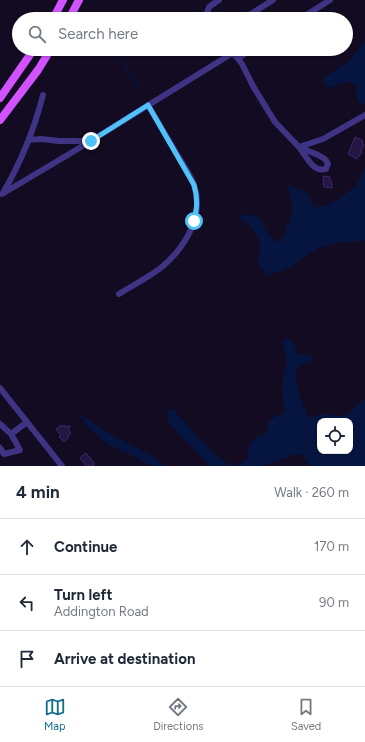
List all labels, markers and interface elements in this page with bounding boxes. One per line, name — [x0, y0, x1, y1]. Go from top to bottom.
search box — [12, 12, 353, 56]
icon: search — [26, 23, 48, 45]
text: Search here — [58, 25, 138, 43]
route end — [82, 132, 100, 150]
route start — [185, 212, 203, 230]
map controls — [317, 418, 353, 454]
button: locate — [317, 418, 353, 454]
text: 4 min — [16, 482, 60, 502]
text: Walk · 260 m — [274, 485, 349, 500]
icon: ahead — [16, 536, 38, 558]
text: Continue — [54, 538, 117, 556]
text: 170 m — [314, 539, 349, 554]
text: Turn left — [54, 586, 112, 604]
icon: left — [16, 592, 38, 614]
text: 90 m — [319, 595, 349, 610]
text: Addington Road — [54, 604, 149, 619]
icon: arrive — [16, 648, 38, 670]
text: Arrive at destination — [54, 650, 195, 668]
tab: Map — [44, 696, 66, 733]
tab: Directions — [153, 696, 203, 733]
tab: Saved — [291, 696, 321, 733]

